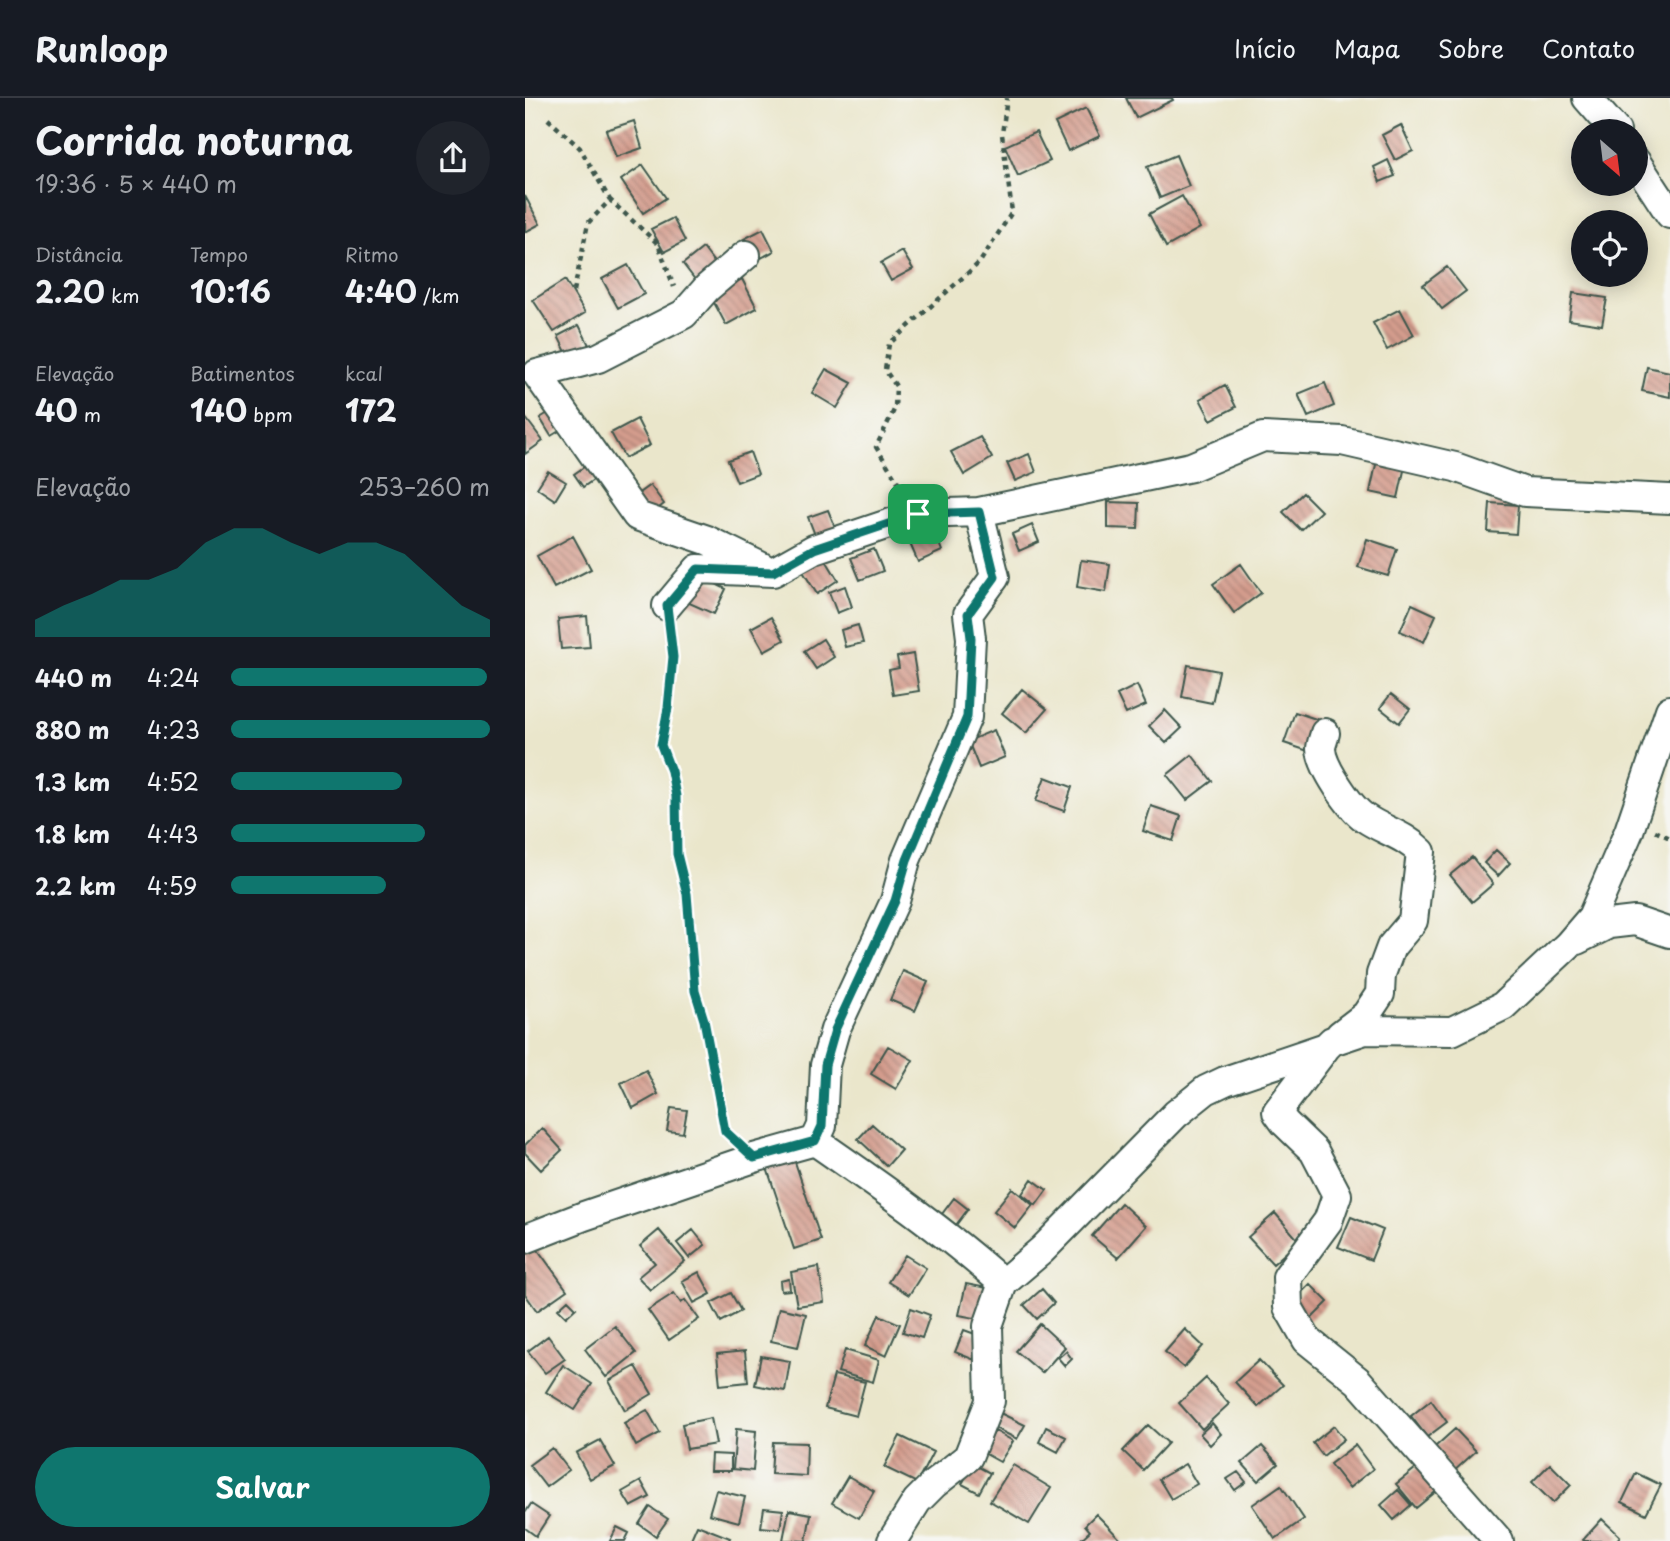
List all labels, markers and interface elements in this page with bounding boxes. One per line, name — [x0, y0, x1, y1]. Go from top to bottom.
text: Runloop — [35, 23, 168, 73]
text: Início — [1234, 30, 1296, 66]
text: Mapa — [1334, 30, 1400, 66]
text: Sobre — [1438, 30, 1504, 66]
text: Contato — [1542, 30, 1635, 66]
text: Corrida noturna — [35, 111, 353, 168]
north arrow — [1571, 119, 1649, 196]
map controls — [1571, 119, 1648, 287]
button: share — [416, 121, 490, 195]
text: 19:36 · 5 × 440 m — [35, 166, 237, 201]
button: locate — [1571, 210, 1648, 287]
text: Distância — [35, 240, 123, 268]
text: Tempo — [190, 240, 248, 268]
text: Ritmo — [345, 240, 399, 268]
text: 2.20 — [35, 268, 105, 313]
text: 10:16 — [190, 268, 271, 313]
text: 4:40 — [345, 268, 417, 313]
text: km — [105, 281, 140, 309]
text: /km — [417, 281, 459, 309]
text: Elevação — [35, 359, 114, 387]
text: Batimentos — [190, 359, 294, 387]
text: kcal — [345, 359, 383, 387]
text: 40 — [35, 387, 78, 432]
text: 140 — [190, 387, 247, 432]
text: 172 — [345, 387, 397, 432]
text: m — [78, 400, 101, 428]
text: bpm — [247, 400, 293, 428]
text: Elevação — [35, 469, 131, 504]
text: 253–260 m — [359, 469, 490, 504]
pin — [888, 484, 948, 544]
icon: arrive — [899, 495, 937, 533]
text: 440 m — [35, 660, 112, 695]
text: 4:24 — [147, 660, 200, 695]
text: 880 m — [35, 712, 110, 747]
text: 4:23 — [147, 712, 200, 747]
text: 1.3 km — [35, 764, 110, 799]
text: 4:52 — [147, 764, 199, 799]
text: 1.8 km — [35, 816, 110, 851]
text: 4:43 — [147, 816, 199, 851]
text: 2.2 km — [35, 868, 116, 903]
text: 4:59 — [147, 868, 197, 903]
button: Salvar — [35, 1447, 490, 1527]

